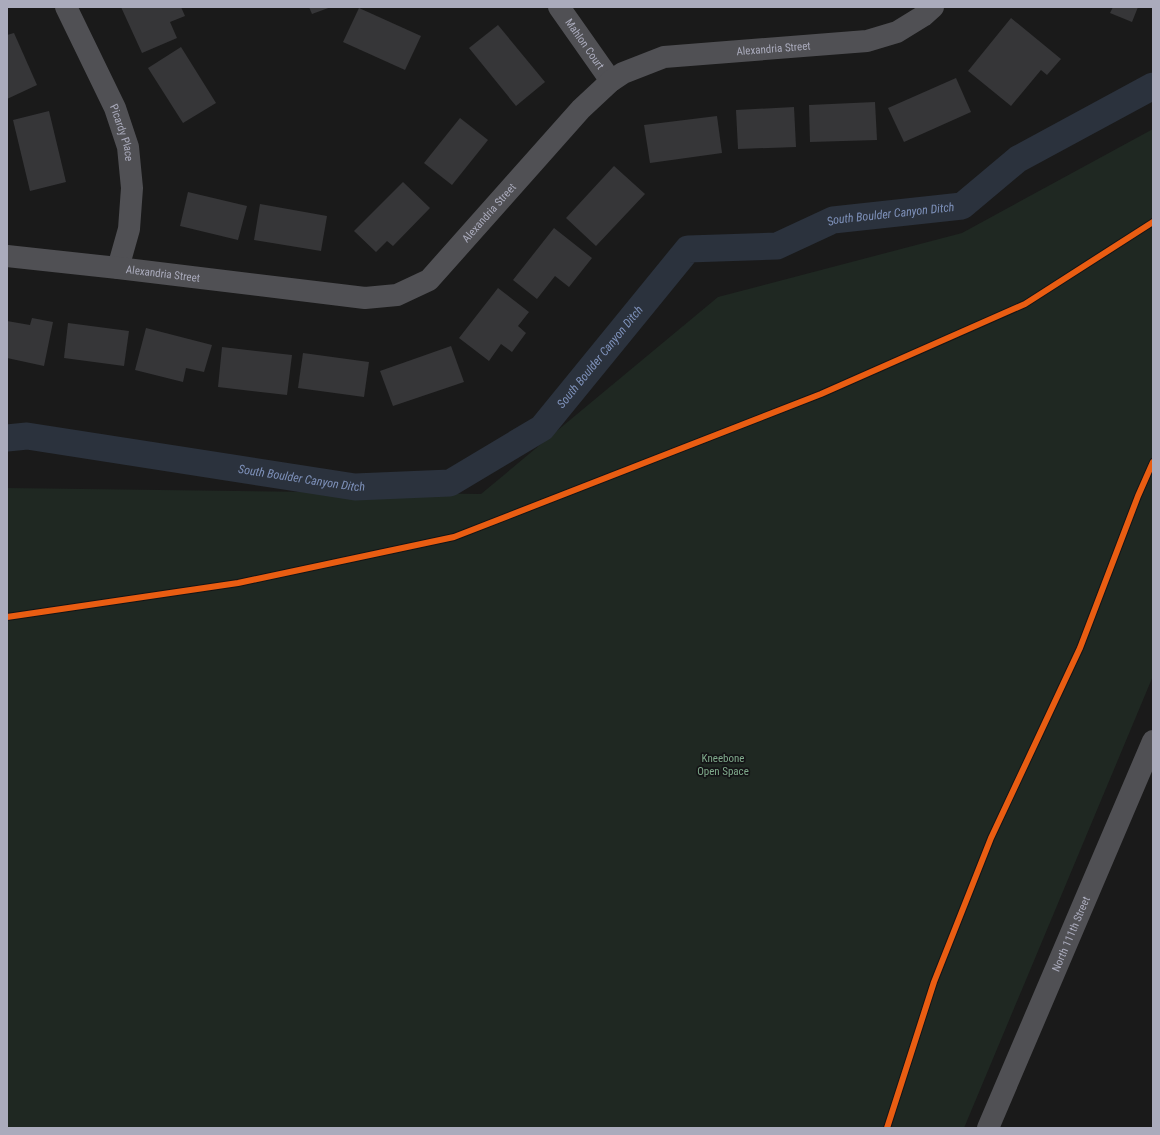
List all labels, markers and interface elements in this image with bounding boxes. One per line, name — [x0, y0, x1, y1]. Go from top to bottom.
street label: Mahlon Court — [563, 16, 607, 72]
street label: Alexandria Street — [736, 39, 811, 58]
street label: Picardy Place — [108, 102, 136, 162]
street label: Alexandria Street — [459, 181, 518, 245]
water label: South Boulder Canyon Ditch — [825, 200, 955, 229]
street label: Alexandria Street — [125, 263, 201, 284]
water label: South Boulder Canyon Ditch — [554, 303, 646, 411]
water label: South Boulder Canyon Ditch — [237, 462, 366, 494]
park label: Kneebone Open Space — [697, 752, 749, 778]
street label: North 111th Street — [1049, 894, 1092, 973]

